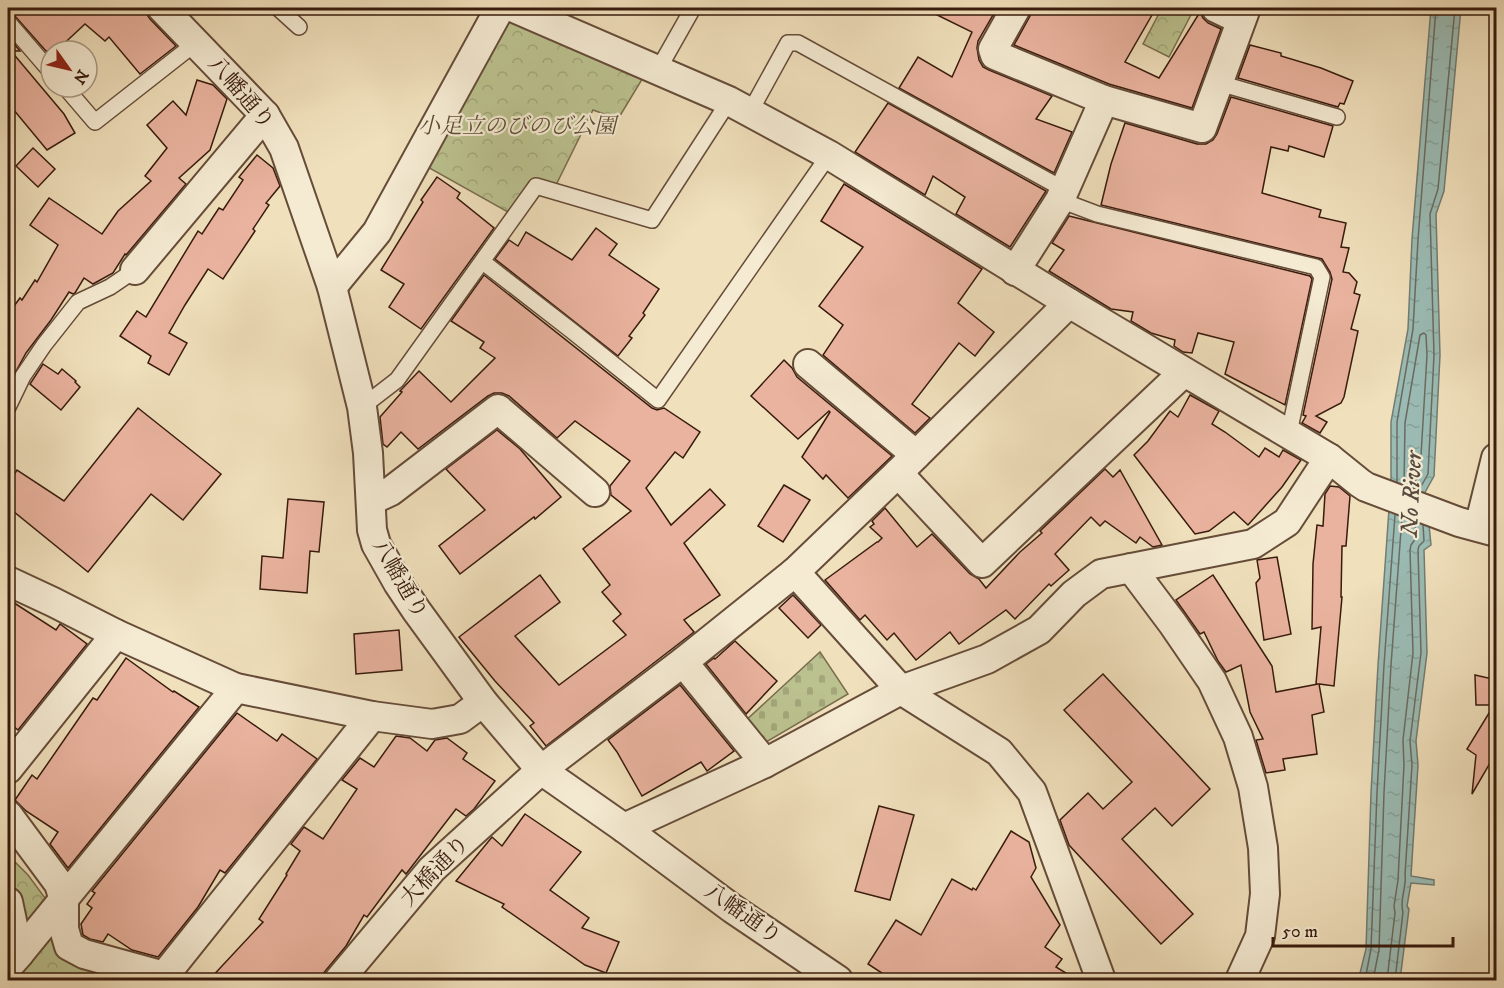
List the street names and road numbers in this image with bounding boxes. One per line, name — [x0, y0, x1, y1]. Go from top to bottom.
street label: 八幡通り — [202, 51, 280, 135]
street label: 八幡通り — [366, 534, 434, 624]
street label: 大橋通り — [395, 830, 475, 912]
street label: 八幡通り — [699, 878, 787, 950]

